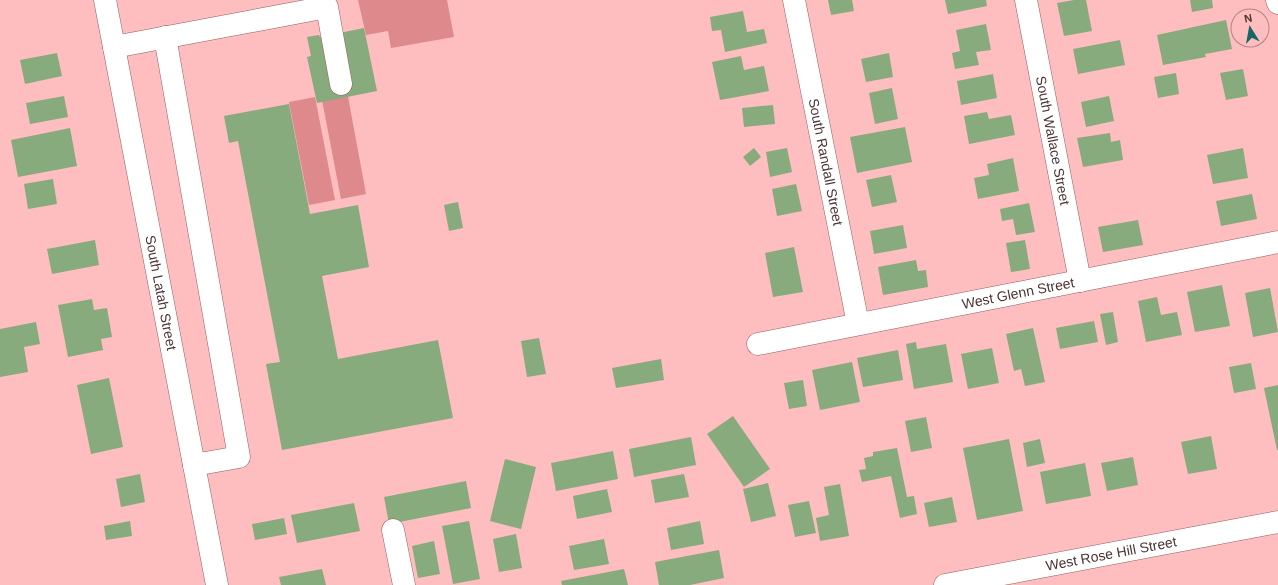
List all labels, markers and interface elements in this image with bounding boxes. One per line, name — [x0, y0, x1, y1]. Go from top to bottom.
north arrow — [1230, 8, 1270, 48]
text: N — [1243, 12, 1253, 25]
street label: South Wallace Street — [1033, 75, 1073, 206]
street label: South Randall Street — [806, 97, 846, 227]
street label: South Latah Street — [142, 234, 180, 352]
street label: West Glenn Street — [960, 274, 1076, 312]
street label: West Rose Hill Street — [1044, 533, 1178, 574]

